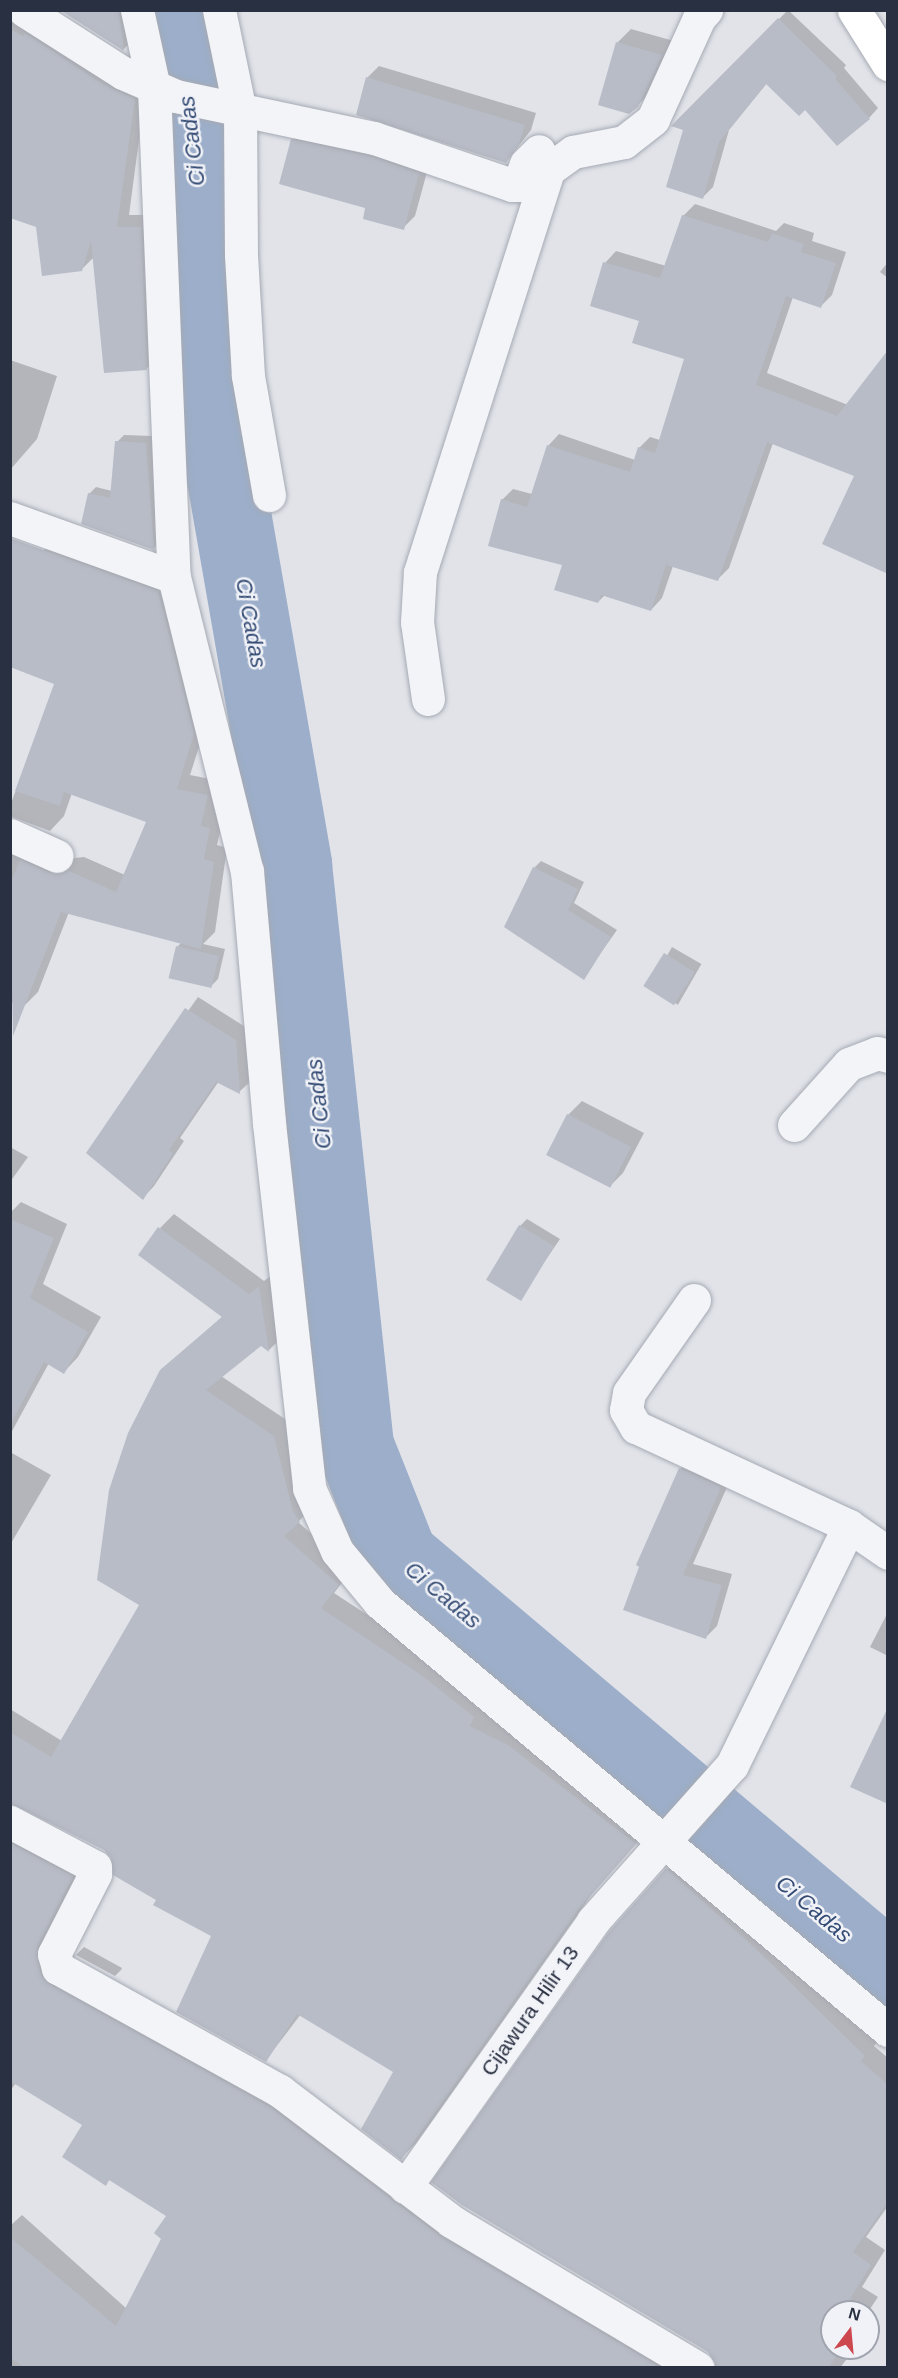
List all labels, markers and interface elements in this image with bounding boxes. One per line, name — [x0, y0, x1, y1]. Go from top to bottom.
water label: Ci Cadas — [173, 94, 211, 188]
water label: Ci Cadas — [230, 576, 272, 670]
water label: Ci Cadas — [301, 1058, 337, 1150]
water label: Ci Cadas — [400, 1556, 486, 1634]
water label: Ci Cadas — [771, 1870, 857, 1948]
street label: Cijawura Hilir 13 — [476, 1941, 584, 2081]
north arrow — [820, 2300, 880, 2360]
text: N — [847, 2304, 862, 2324]

